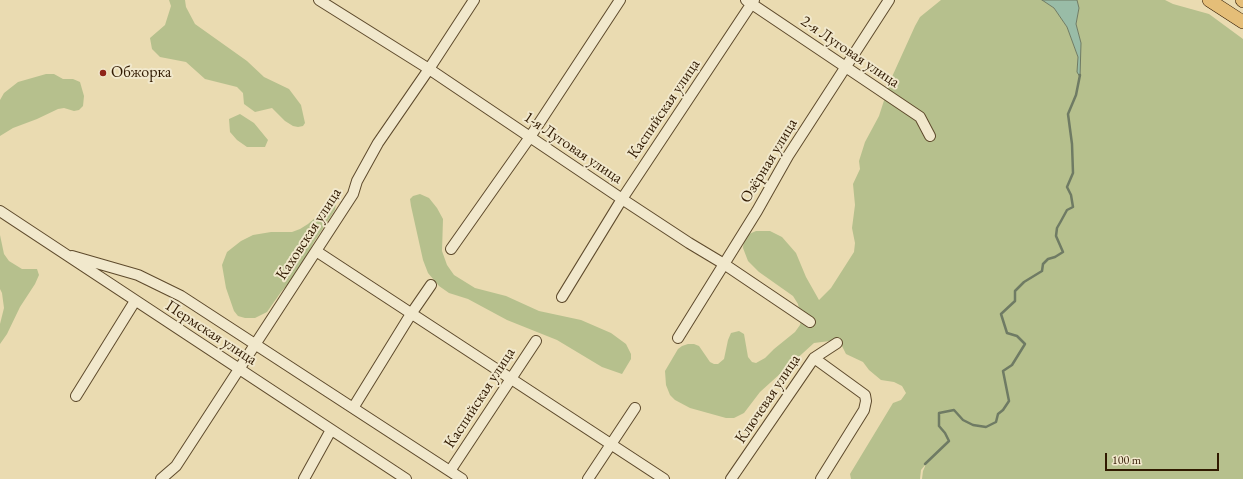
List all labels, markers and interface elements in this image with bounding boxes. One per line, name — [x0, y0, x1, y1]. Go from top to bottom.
street label: 2-я Луговая улица — [797, 12, 903, 92]
street label: Каспийская улица — [624, 56, 704, 162]
place label: Обжорка — [111, 63, 171, 83]
marker: Обжорка — [98, 68, 108, 78]
street label: 1-я Луговая улица — [520, 108, 626, 188]
street label: Озёрная улица — [736, 115, 802, 207]
street label: Каховская улица — [272, 184, 346, 284]
street label: Пермская улица — [162, 296, 260, 370]
street label: Каспийская улица — [440, 344, 520, 452]
street label: Ключевая улица — [731, 351, 805, 447]
scale bar — [1107, 445, 1221, 471]
text: 100 m — [1112, 452, 1141, 468]

